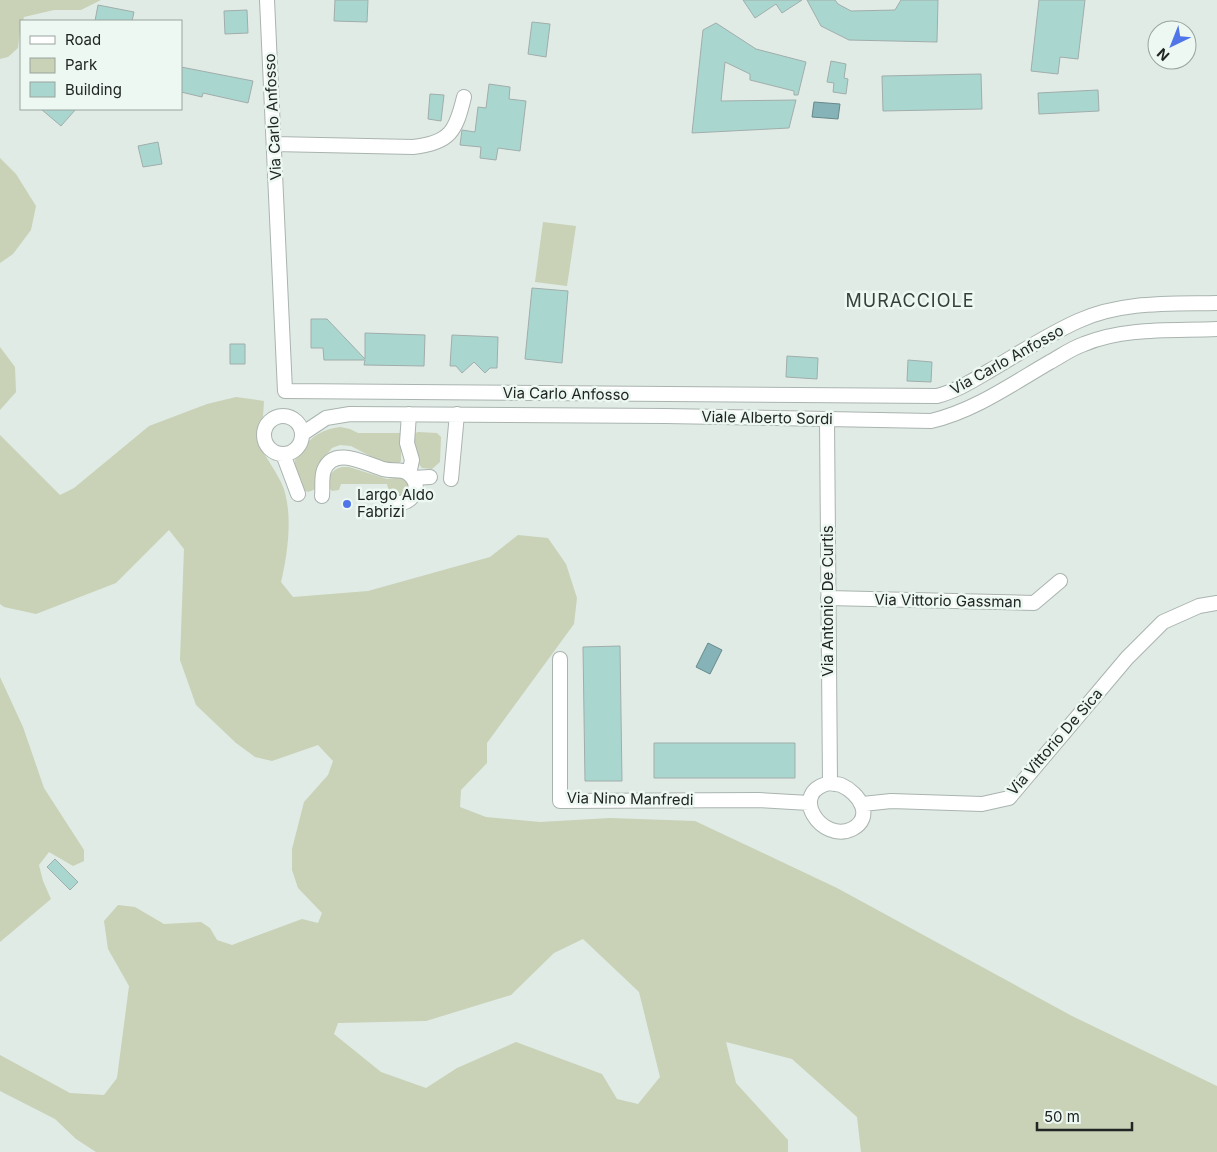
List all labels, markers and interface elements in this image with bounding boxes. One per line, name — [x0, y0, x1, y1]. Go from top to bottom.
legend — [20, 20, 182, 110]
north arrow — [1147, 20, 1197, 70]
text: Road — [65, 30, 101, 49]
text: N — [1153, 45, 1172, 65]
street label: Via Carlo Anfosso — [260, 53, 285, 181]
text: Park — [65, 55, 98, 74]
text: Building — [65, 80, 122, 99]
district label: MURACCIOLE — [846, 290, 974, 311]
street label: Via Carlo Anfosso — [947, 320, 1067, 399]
street label: Via Carlo Anfosso — [502, 383, 630, 404]
street label: Viale Alberto Sordi — [701, 407, 833, 428]
place label: Largo Aldo Fabrizi — [357, 485, 434, 521]
marker: Largo Aldo Fabrizi — [341, 498, 353, 510]
street label: Via Antonio De Curtis — [818, 525, 837, 677]
street label: Via Vittorio Gassman — [874, 590, 1022, 611]
street label: Via Vittorio De Sica — [1003, 684, 1106, 799]
street label: Via Nino Manfredi — [566, 788, 694, 809]
scale bar — [1037, 1100, 1132, 1132]
text: 50 m — [1044, 1107, 1080, 1126]

